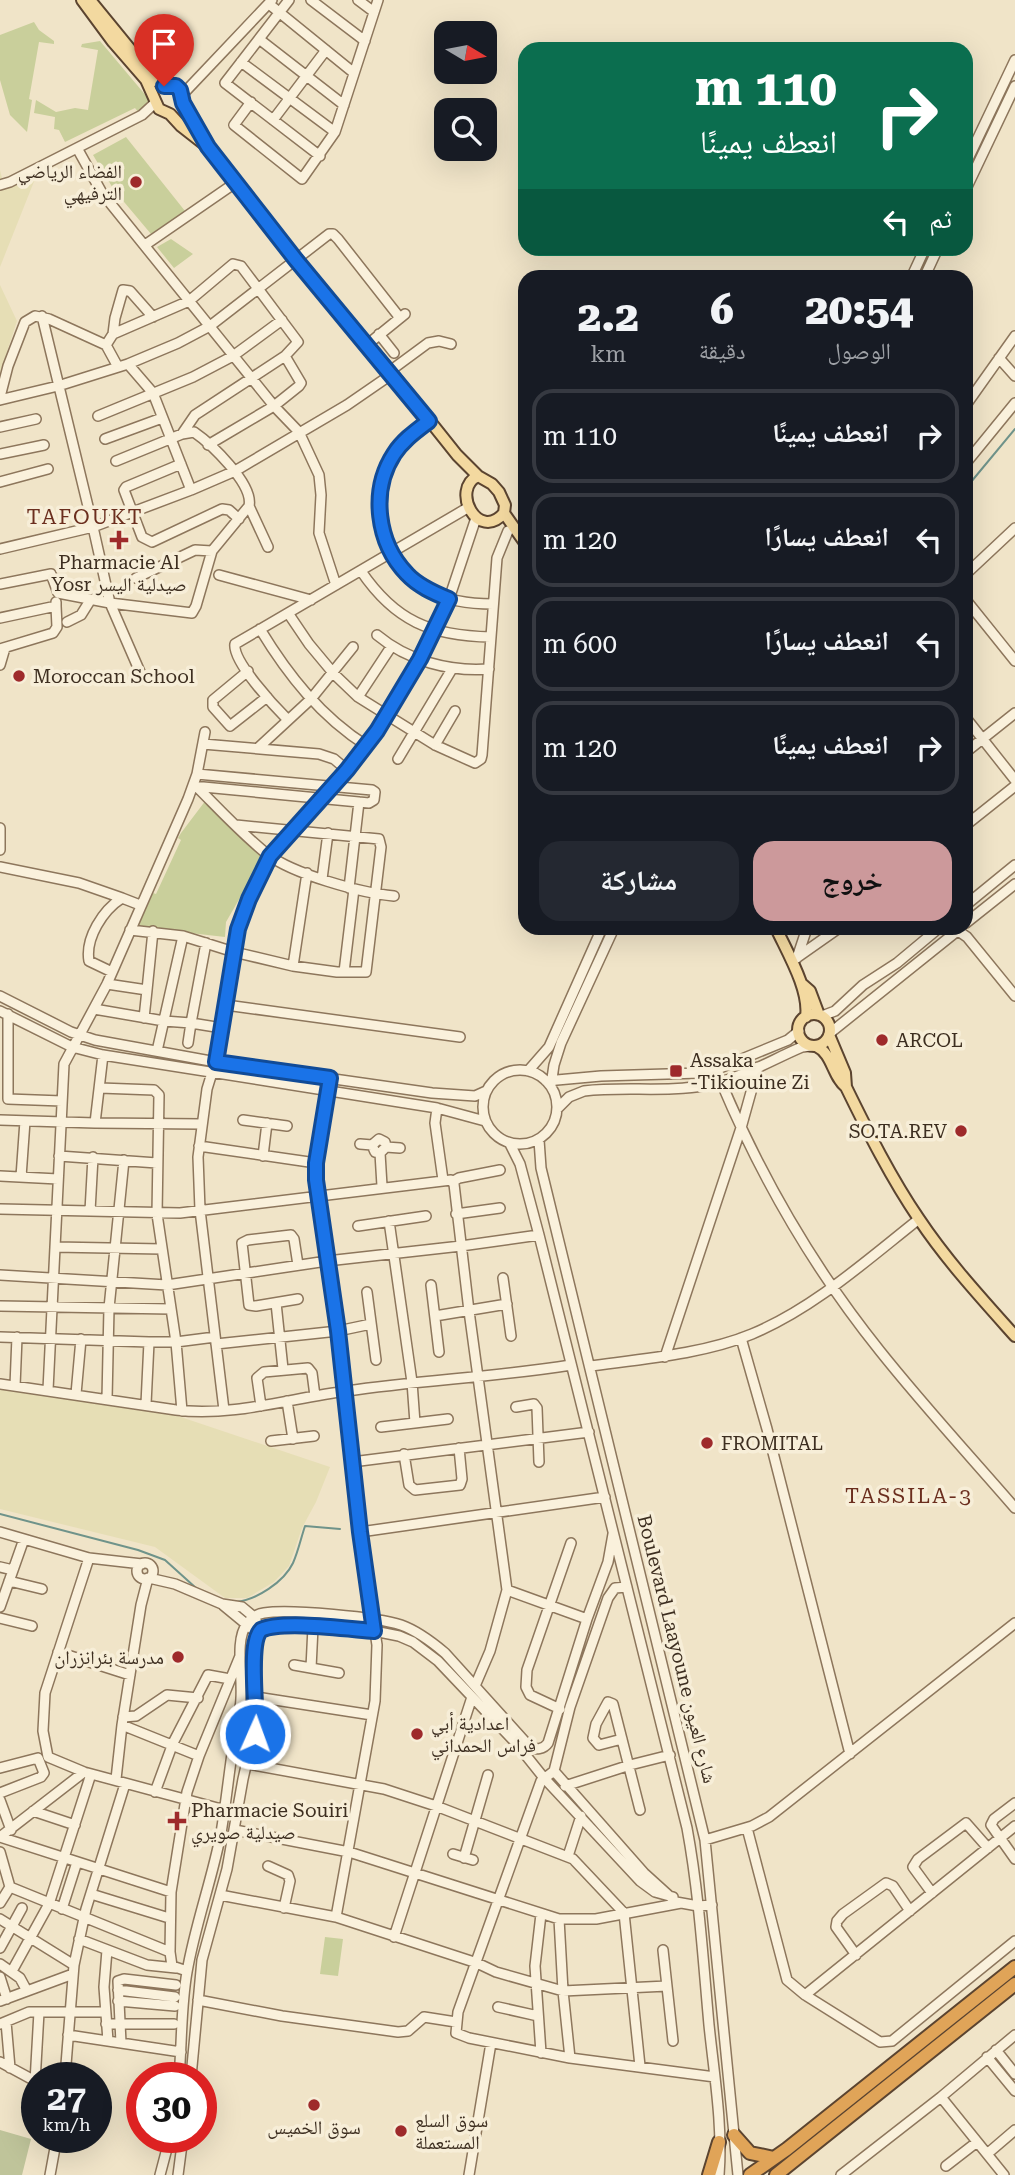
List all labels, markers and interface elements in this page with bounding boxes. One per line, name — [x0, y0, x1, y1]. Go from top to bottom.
pin — [134, 14, 194, 86]
north arrow — [434, 21, 497, 84]
map controls — [434, 21, 497, 161]
icon: arrive — [145, 25, 183, 63]
text: 110 m — [695, 60, 837, 117]
icon: right — [861, 70, 952, 161]
button: search — [434, 98, 497, 161]
text: انعطف يمينًا — [700, 123, 837, 161]
place label: الفضاء الرياضي الترفيهي — [18, 160, 122, 208]
marker: الفضاء الرياضي الترفيهي — [128, 174, 144, 190]
icon: left — [877, 203, 915, 241]
text: ثم — [929, 204, 952, 234]
text: 6 — [710, 285, 734, 334]
text: 20:54 — [805, 285, 913, 334]
text: 2.2 — [578, 292, 639, 341]
text: دقيقة — [699, 338, 745, 365]
text: الوصول — [827, 338, 891, 365]
text: km — [591, 341, 626, 368]
icon: right — [910, 417, 948, 455]
text: انعطف يمينًا — [772, 418, 889, 448]
text: 110 m — [543, 421, 617, 451]
district label: TAFOUKT — [26, 505, 144, 529]
icon: left — [910, 521, 948, 559]
text: انعطف يسارًا — [765, 522, 889, 552]
text: 120 m — [543, 525, 617, 555]
marker: Pharmacie Al Yosr صيدلية اليسر — [111, 532, 127, 548]
place label: Pharmacie Al Yosr صيدلية اليسر — [51, 551, 187, 596]
icon: left — [910, 625, 948, 663]
text: انعطف يسارًا — [765, 626, 889, 656]
text: 600 m — [543, 629, 617, 659]
place label: Moroccan School — [33, 665, 195, 688]
marker: Moroccan School — [11, 668, 27, 684]
icon: right — [910, 729, 948, 767]
text: انعطف يمينًا — [772, 730, 889, 760]
text: 120 m — [543, 733, 617, 763]
button: مشاركة — [539, 841, 739, 921]
button: خروج — [753, 841, 952, 921]
place label: ARCOL — [896, 1029, 963, 1052]
marker: ARCOL — [874, 1032, 890, 1048]
place label: Assaka -Tikiouine Zi — [690, 1049, 809, 1094]
marker: Assaka -Tikiouine Zi — [668, 1063, 684, 1079]
place label: SO.TA.REV — [849, 1120, 948, 1143]
marker: SO.TA.REV — [953, 1123, 969, 1139]
place label: FROMITAL — [721, 1432, 823, 1455]
marker: FROMITAL — [699, 1435, 715, 1451]
district label: TASSILA-3 — [845, 1484, 973, 1508]
street label: Boulevard Laayoune شارع العيون — [632, 1512, 722, 1786]
place label: مدرسة بئرانزران — [54, 1646, 164, 1669]
marker: مدرسة بئرانزران — [170, 1649, 186, 1665]
position arrow — [218, 1697, 292, 1771]
place label: اعدادية أبي فراس الحمداني — [431, 1712, 536, 1760]
marker: اعدادية أبي فراس الحمداني — [409, 1726, 425, 1742]
place label: Pharmacie Souiri صيدلية صويري — [191, 1799, 348, 1847]
marker: Pharmacie Souiri صيدلية صويري — [169, 1813, 185, 1829]
speed limit sign: 30 — [126, 2062, 217, 2153]
text: 27 — [47, 2078, 86, 2119]
marker: سوق الخميس — [306, 2097, 322, 2113]
place label: سوق السلع المستعملة — [415, 2109, 488, 2154]
text: km/h — [42, 2114, 91, 2135]
place label: سوق الخميس — [267, 2116, 361, 2139]
marker: سوق السلع المستعملة — [393, 2123, 409, 2139]

